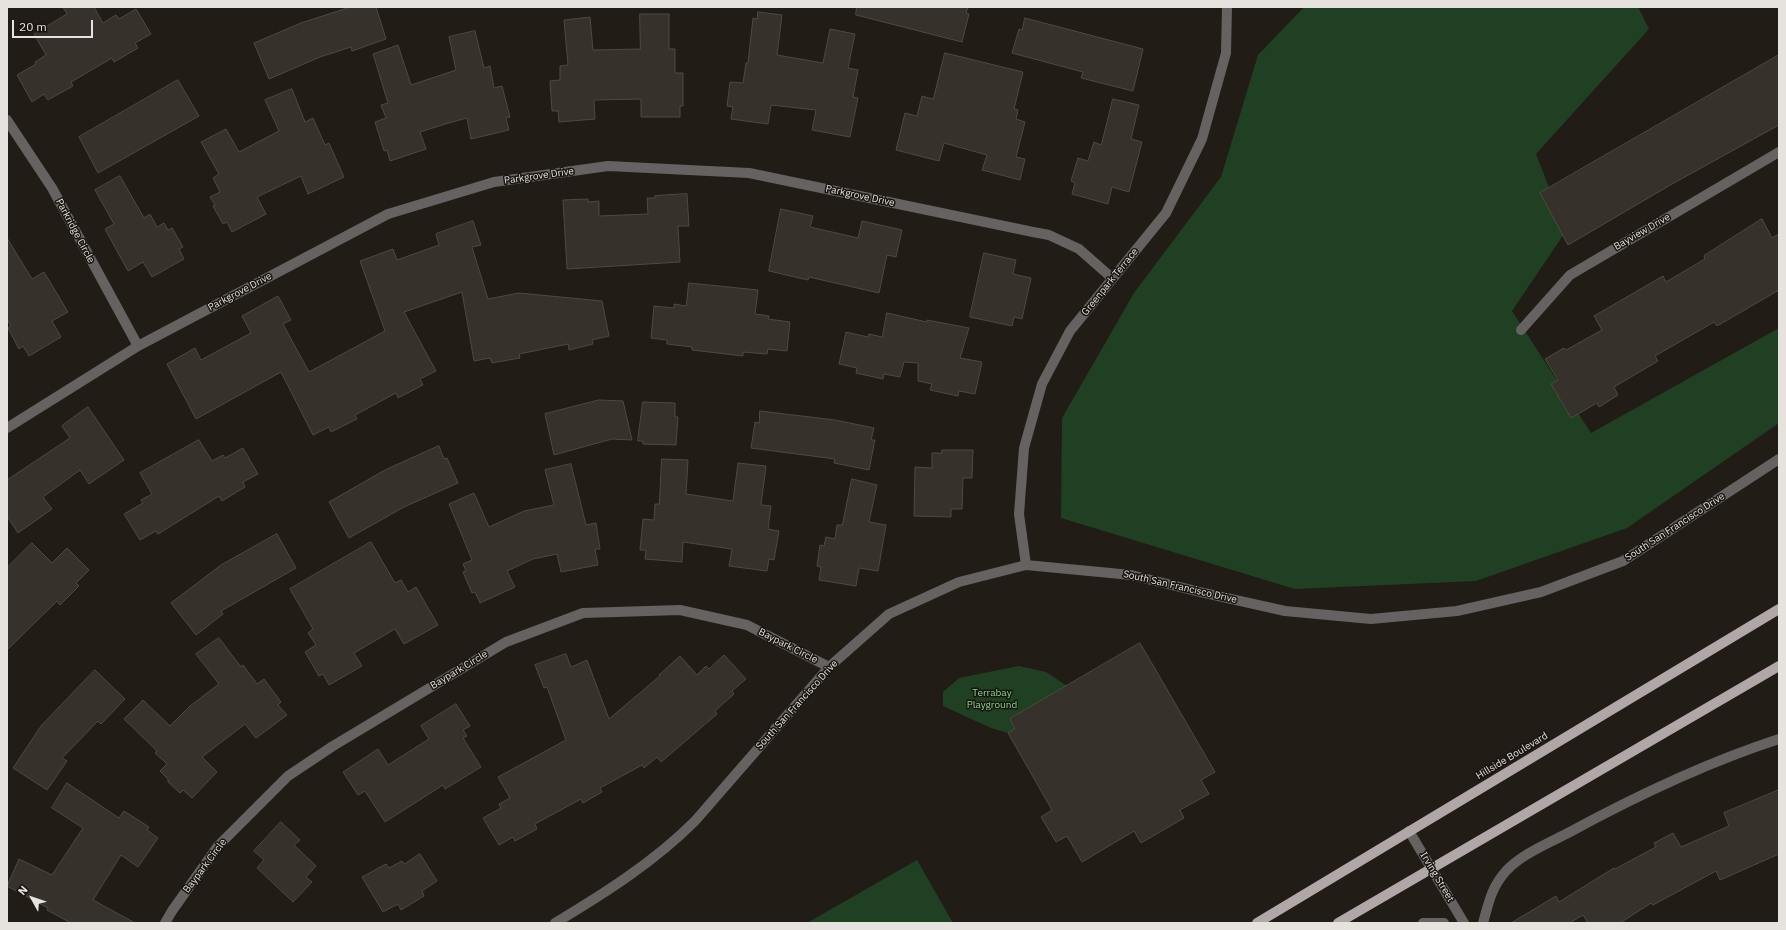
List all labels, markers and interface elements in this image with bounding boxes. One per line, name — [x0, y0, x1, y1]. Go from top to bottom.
scale bar — [14, 12, 95, 38]
text: 20 m — [19, 19, 47, 34]
street label: Parkgrove Drive — [503, 165, 575, 187]
street label: Parkgrove Drive — [824, 183, 896, 209]
street label: Parkridge Circle — [53, 197, 97, 265]
street label: Bayview Drive — [1612, 211, 1672, 253]
street label: Greenpark Terrace — [1079, 246, 1141, 318]
street label: Parkgrove Drive — [206, 270, 274, 314]
street label: South San Francisco Drive — [1623, 490, 1727, 564]
street label: South San Francisco Drive — [1122, 568, 1238, 606]
street label: Baypark Circle — [756, 626, 820, 666]
street label: Baypark Circle — [428, 648, 490, 692]
street label: South San Francisco Drive — [754, 658, 840, 752]
park label: Terrabay Playground — [967, 687, 1017, 710]
street label: Hillside Boulevard — [1474, 730, 1550, 782]
street label: Baypark Circle — [181, 837, 229, 895]
street label: Irving Street — [1417, 850, 1457, 904]
north arrow — [12, 878, 52, 918]
text: N — [15, 883, 31, 898]

